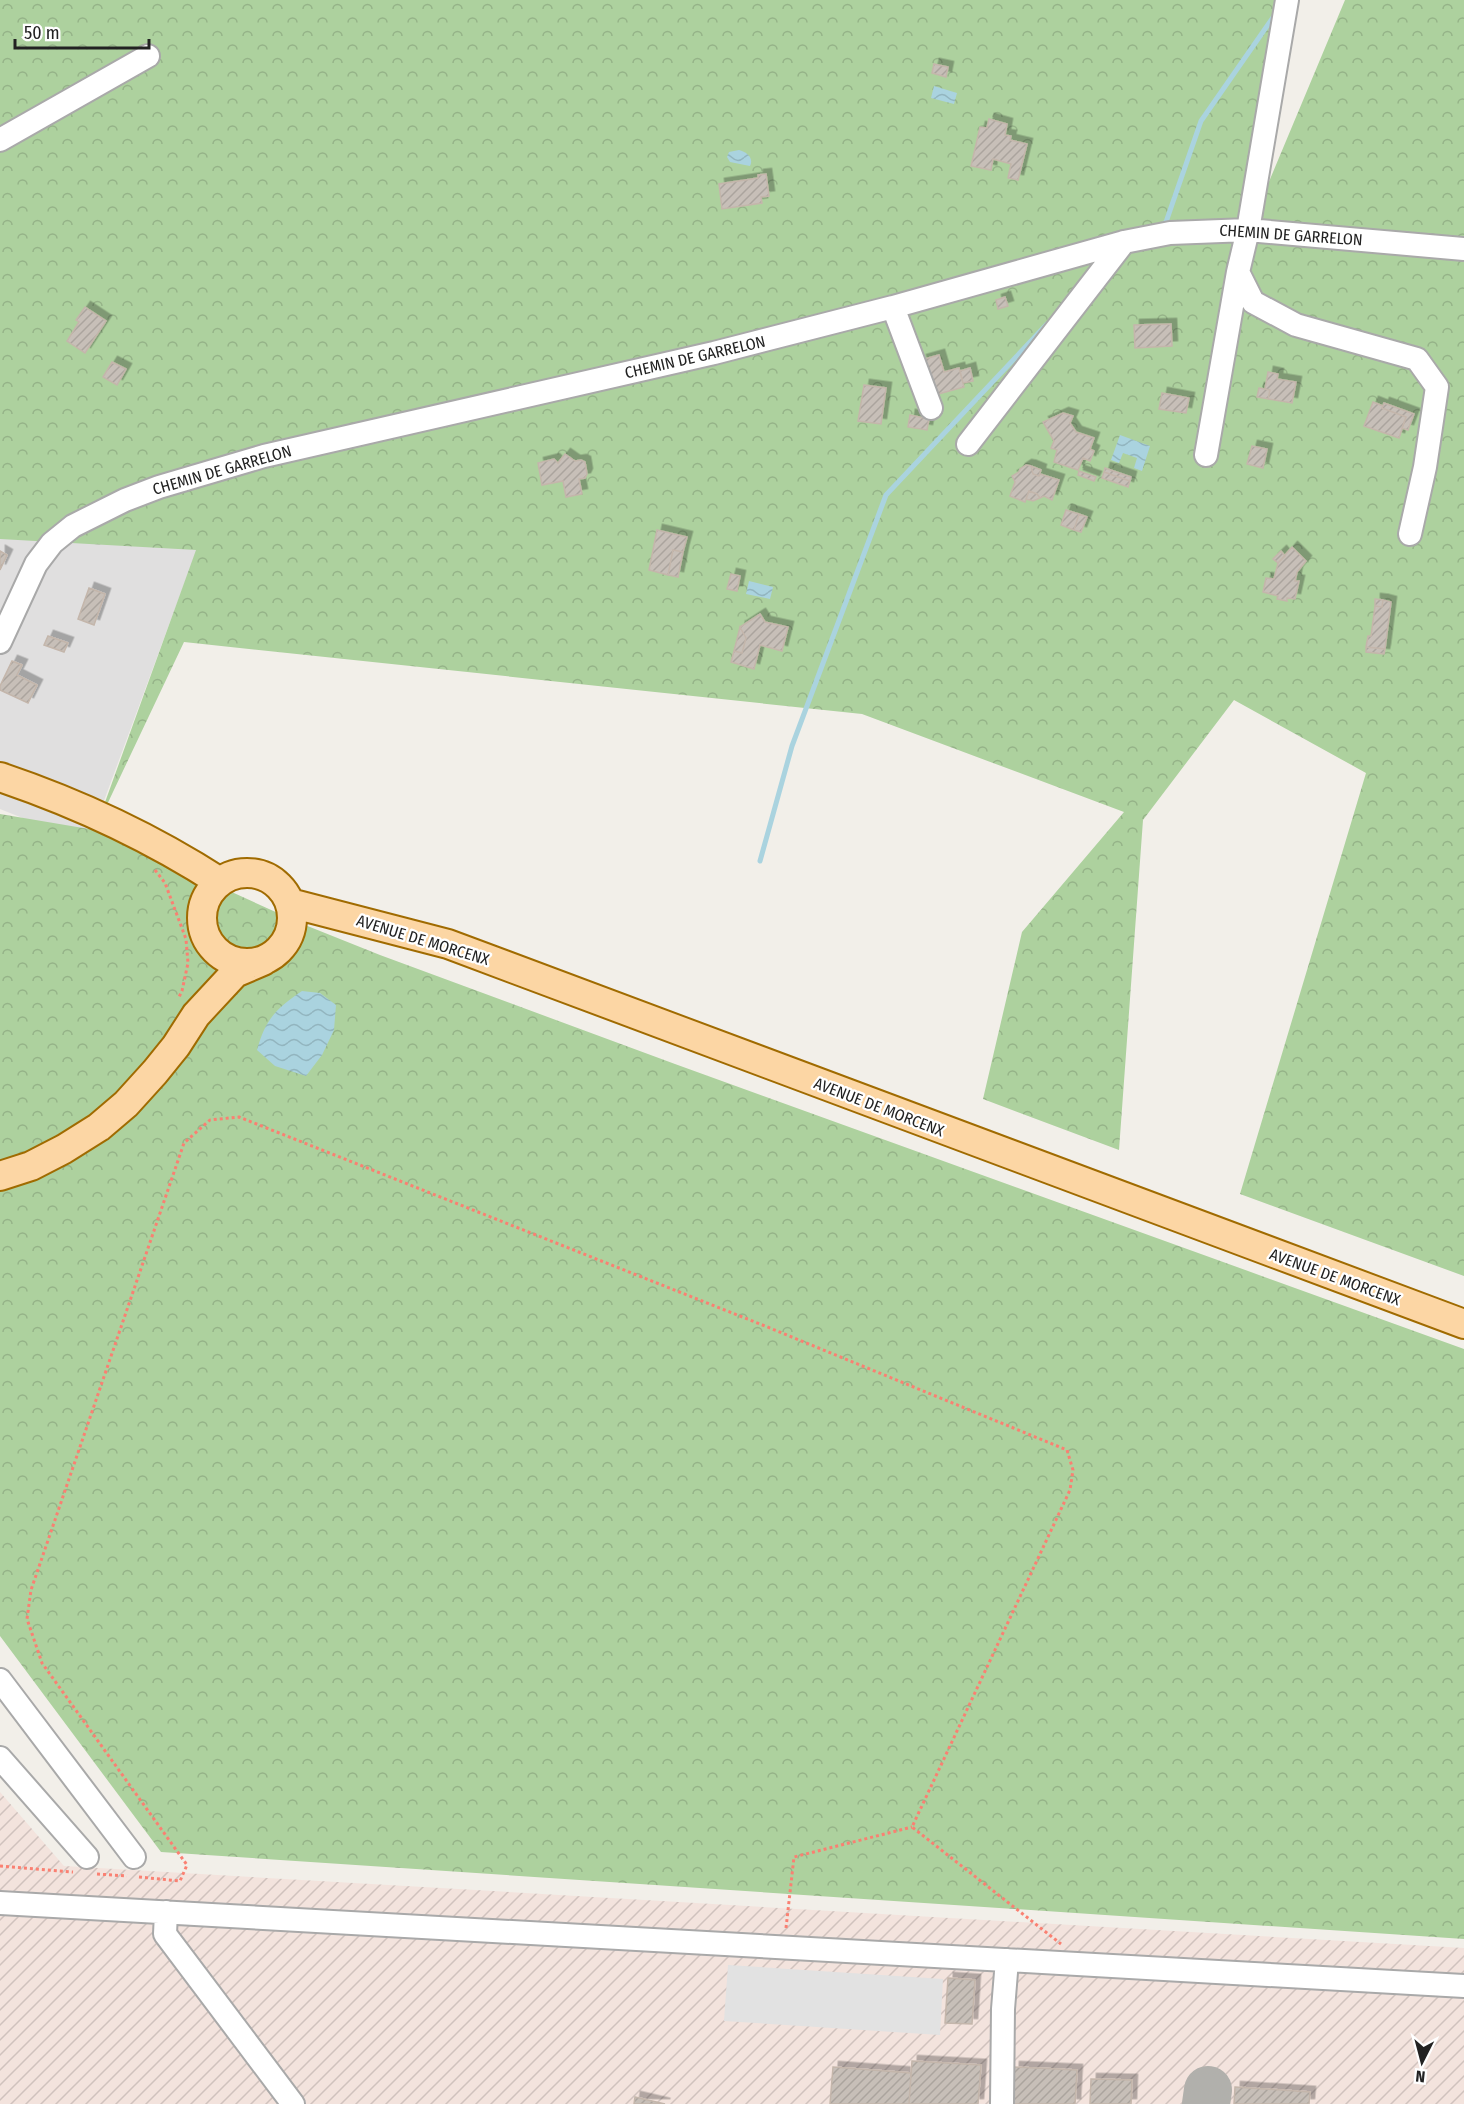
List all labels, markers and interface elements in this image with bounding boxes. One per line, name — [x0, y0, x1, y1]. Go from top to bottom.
scale bar — [15, 12, 148, 50]
text: 50 m — [24, 22, 60, 44]
street label: CHEMIN DE GARRELON — [1219, 221, 1363, 249]
street label: CHEMIN DE GARRELON — [623, 332, 767, 382]
street label: CHEMIN DE GARRELON — [150, 441, 294, 499]
street label: AVENUE DE MORCENX — [354, 911, 492, 969]
street label: AVENUE DE MORCENX — [811, 1073, 947, 1141]
street label: AVENUE DE MORCENX — [1267, 1245, 1403, 1310]
north arrow — [1392, 2032, 1452, 2092]
text: N — [1415, 2066, 1426, 2086]

